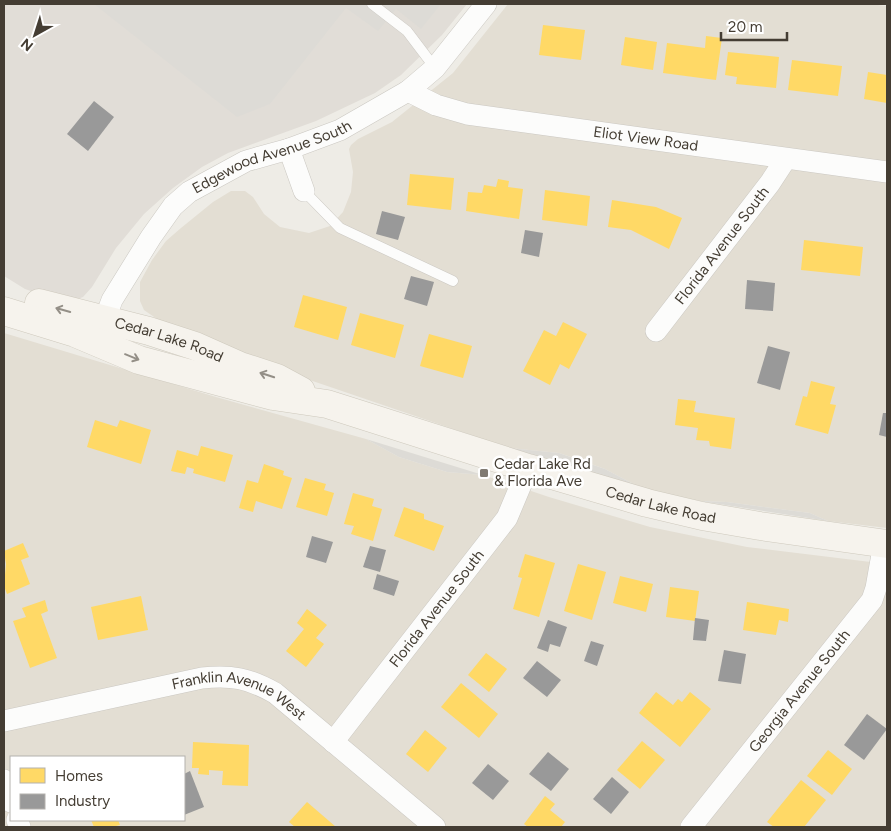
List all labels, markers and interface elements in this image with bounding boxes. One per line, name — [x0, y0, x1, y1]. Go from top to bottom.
north arrow — [10, 10, 60, 60]
scale bar — [721, 10, 787, 42]
text: 20 m — [728, 18, 762, 36]
text: N — [18, 35, 37, 55]
street label: Edgewood Avenue South — [189, 116, 355, 198]
street label: Eliot View Road — [592, 123, 699, 155]
street label: Florida Avenue South — [671, 183, 773, 308]
one-way arrow — [55, 304, 71, 314]
street label: Cedar Lake Road — [113, 314, 226, 366]
one-way arrow — [124, 352, 139, 362]
one-way arrow — [260, 370, 276, 379]
place label: Cedar Lake Rd & Florida Ave — [494, 455, 591, 490]
marker: Cedar Lake Rd & Florida Ave — [478, 467, 490, 479]
street label: Cedar Lake Road — [603, 482, 717, 527]
street label: Florida Avenue South — [385, 546, 488, 671]
street label: Georgia Avenue South — [745, 626, 854, 756]
street label: Franklin Avenue West — [170, 668, 310, 724]
legend — [10, 756, 185, 821]
text: Homes — [55, 767, 103, 785]
text: Industry — [55, 792, 110, 810]

